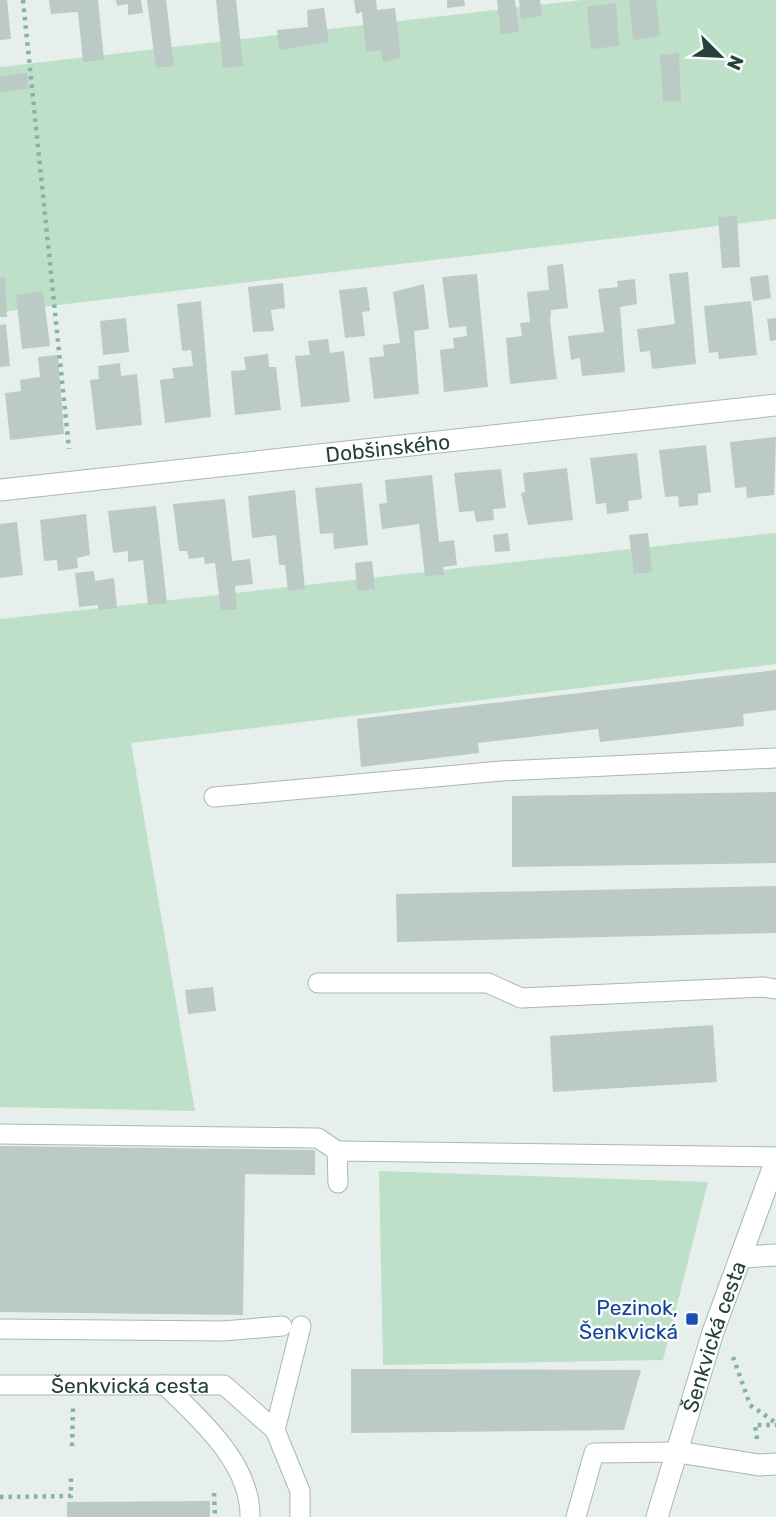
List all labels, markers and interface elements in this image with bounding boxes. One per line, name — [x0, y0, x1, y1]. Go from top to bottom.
north arrow — [685, 21, 755, 91]
text: N — [722, 52, 748, 74]
street label: Dobšinského — [324, 428, 451, 467]
street label: Šenkvická cesta — [677, 1258, 750, 1415]
place label: Pezinok, Šenkvická — [579, 1295, 678, 1344]
marker: Pezinok, Šenkvická — [684, 1311, 700, 1327]
street label: Šenkvická cesta — [51, 1373, 209, 1398]

